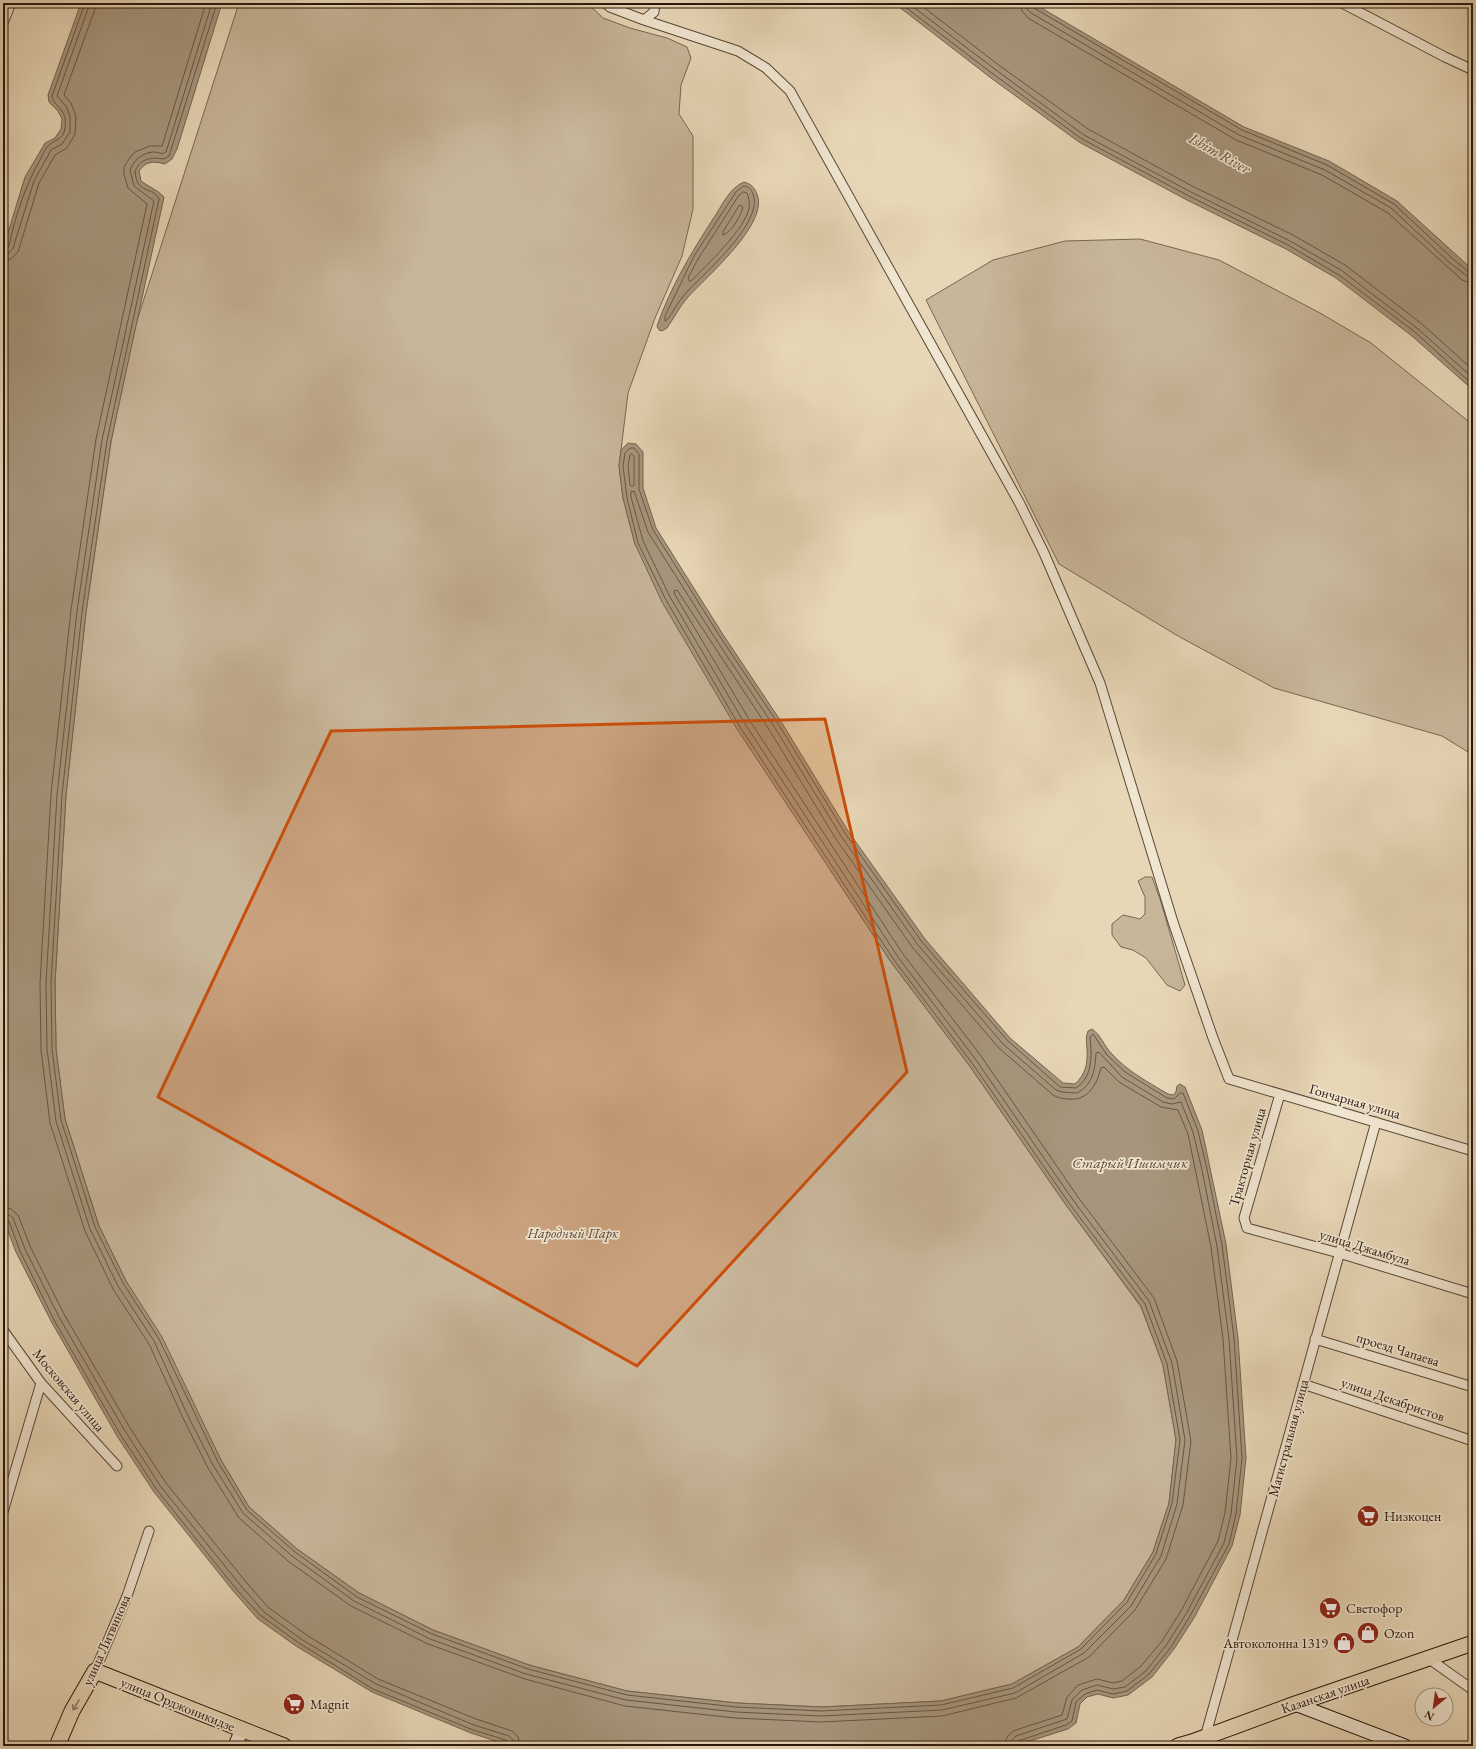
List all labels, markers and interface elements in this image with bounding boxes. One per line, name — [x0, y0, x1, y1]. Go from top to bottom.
water label: Ishim River — [1185, 128, 1255, 178]
street label: Гончарная улица — [1307, 1079, 1403, 1123]
street label: Тракторная улица — [1224, 1105, 1270, 1208]
water label: Старый Ишимчик — [1072, 1153, 1189, 1172]
park label: Народный Парк — [526, 1224, 619, 1242]
street label: улица Джамбула — [1318, 1225, 1413, 1269]
street label: проезд Чапаева — [1354, 1328, 1442, 1370]
street label: Московская улица — [29, 1345, 109, 1436]
street label: улица Декабристов — [1339, 1373, 1447, 1425]
street label: Магистральная улица — [1264, 1377, 1312, 1499]
supermarket icon: Низкоцен — [1355, 1503, 1381, 1529]
place label: Низкоцен — [1384, 1507, 1441, 1525]
street label: улица Литвинова — [78, 1591, 134, 1688]
supermarket icon: Светофор — [1317, 1595, 1343, 1621]
place label: Светофор — [1346, 1599, 1402, 1617]
shop icon: Ozon — [1355, 1620, 1381, 1646]
place label: Ozon — [1384, 1624, 1415, 1642]
shop icon: Автоколонна 1319 — [1331, 1630, 1357, 1656]
place label: Автоколонна 1319 — [1222, 1634, 1328, 1652]
street label: Казанская улица — [1278, 1670, 1372, 1718]
street label: улица Орджоникидзе — [118, 1673, 238, 1735]
north arrow — [1414, 1687, 1454, 1727]
supermarket icon: Magnit — [281, 1691, 307, 1717]
place label: Magnit — [310, 1695, 350, 1713]
one-way arrow — [71, 1699, 79, 1711]
text: N — [1422, 1707, 1436, 1724]

